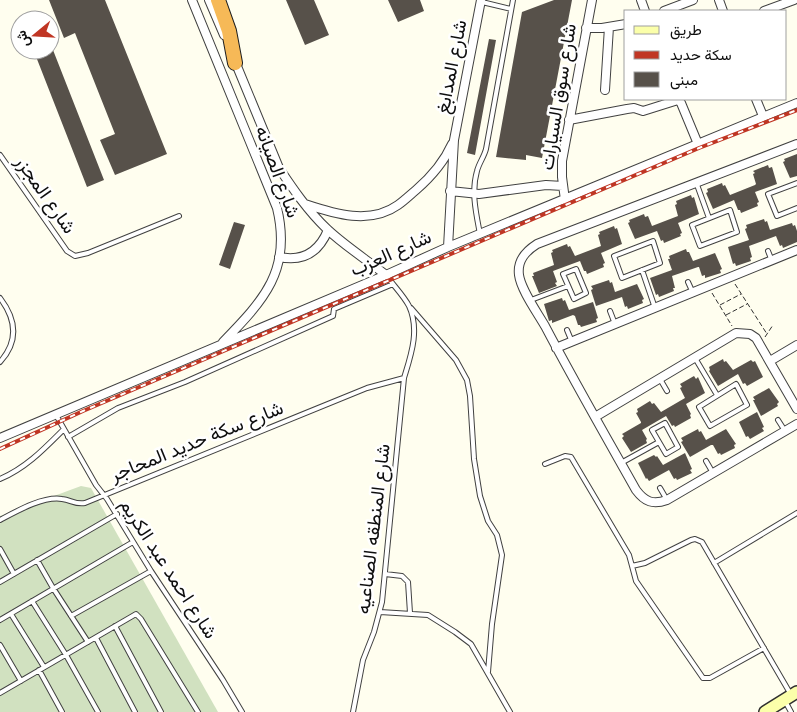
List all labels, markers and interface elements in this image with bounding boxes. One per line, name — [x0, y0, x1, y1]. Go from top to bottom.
north arrow — [10, 10, 60, 60]
legend — [624, 10, 787, 100]
street label: شارع المدابغ — [429, 17, 475, 117]
text: طريق — [670, 19, 702, 42]
street label: شارع سوق السيارات — [533, 21, 585, 173]
text: ش — [10, 27, 36, 50]
text: سكة حديد — [670, 44, 732, 67]
text: مبنى — [670, 69, 698, 92]
street label: شارع الصيانه — [247, 122, 307, 222]
street label: شارع المجزر — [7, 149, 83, 240]
street label: شارع العزب — [346, 223, 436, 285]
street label: شارع سكة حديد المحاجر — [105, 394, 288, 490]
street label: شارع المنطقه الصناعيه — [349, 442, 399, 616]
street label: شارع احمد عبد الكريم — [112, 493, 224, 645]

